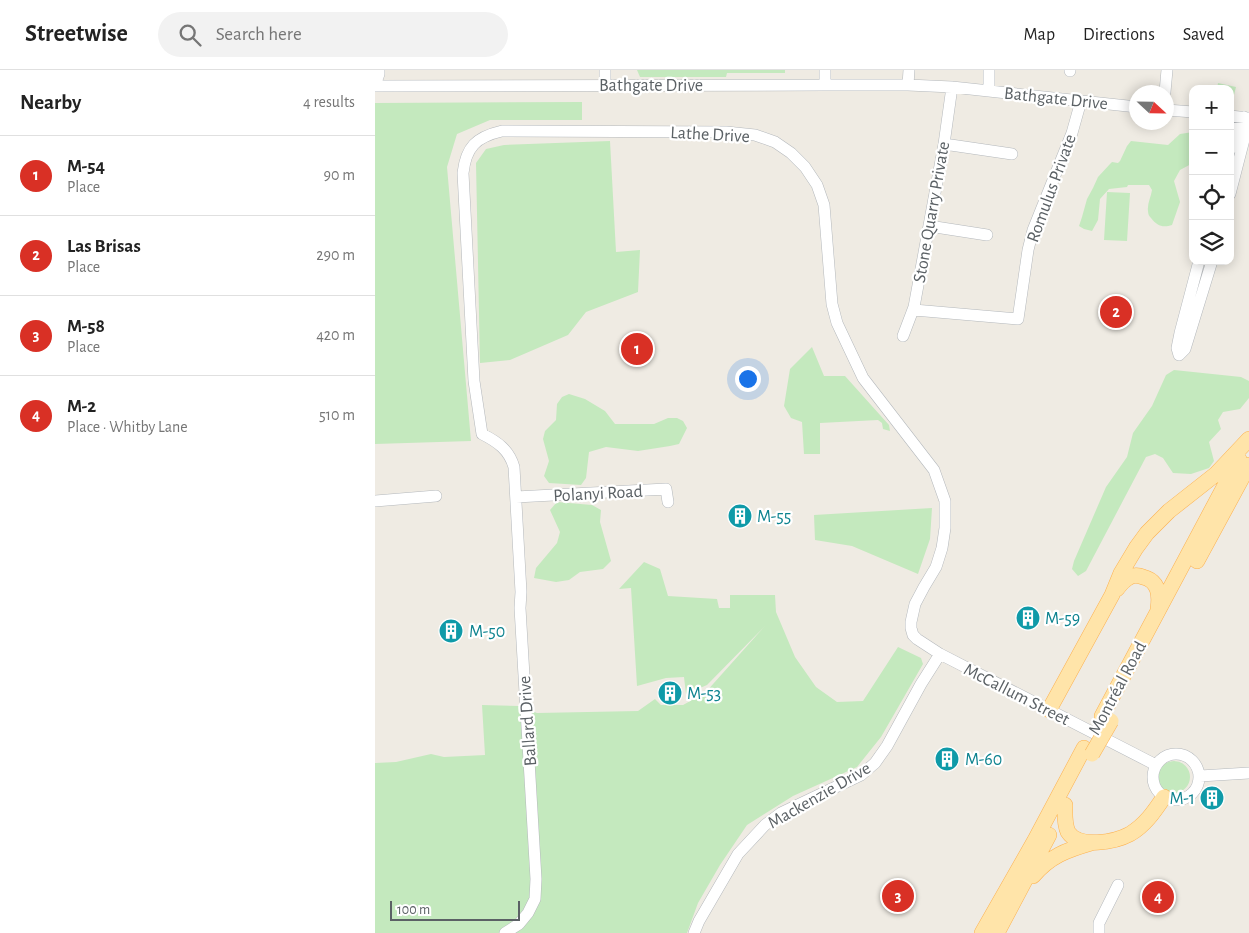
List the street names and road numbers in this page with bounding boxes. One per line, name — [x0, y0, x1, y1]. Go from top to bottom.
street label: Bathgate Drive — [599, 77, 703, 95]
street label: Bathgate Drive — [1003, 85, 1109, 113]
street label: Lathe Drive — [670, 124, 750, 146]
street label: Romulus Private — [1024, 132, 1080, 245]
street label: Stone Quarry Private — [911, 140, 953, 284]
street label: Polanyi Road — [553, 483, 643, 505]
street label: Montréal Road — [1086, 639, 1150, 738]
street label: McCallum Street — [961, 661, 1073, 729]
street label: Ballard Drive — [516, 675, 540, 767]
street label: Mackenzie Drive — [765, 759, 874, 832]

